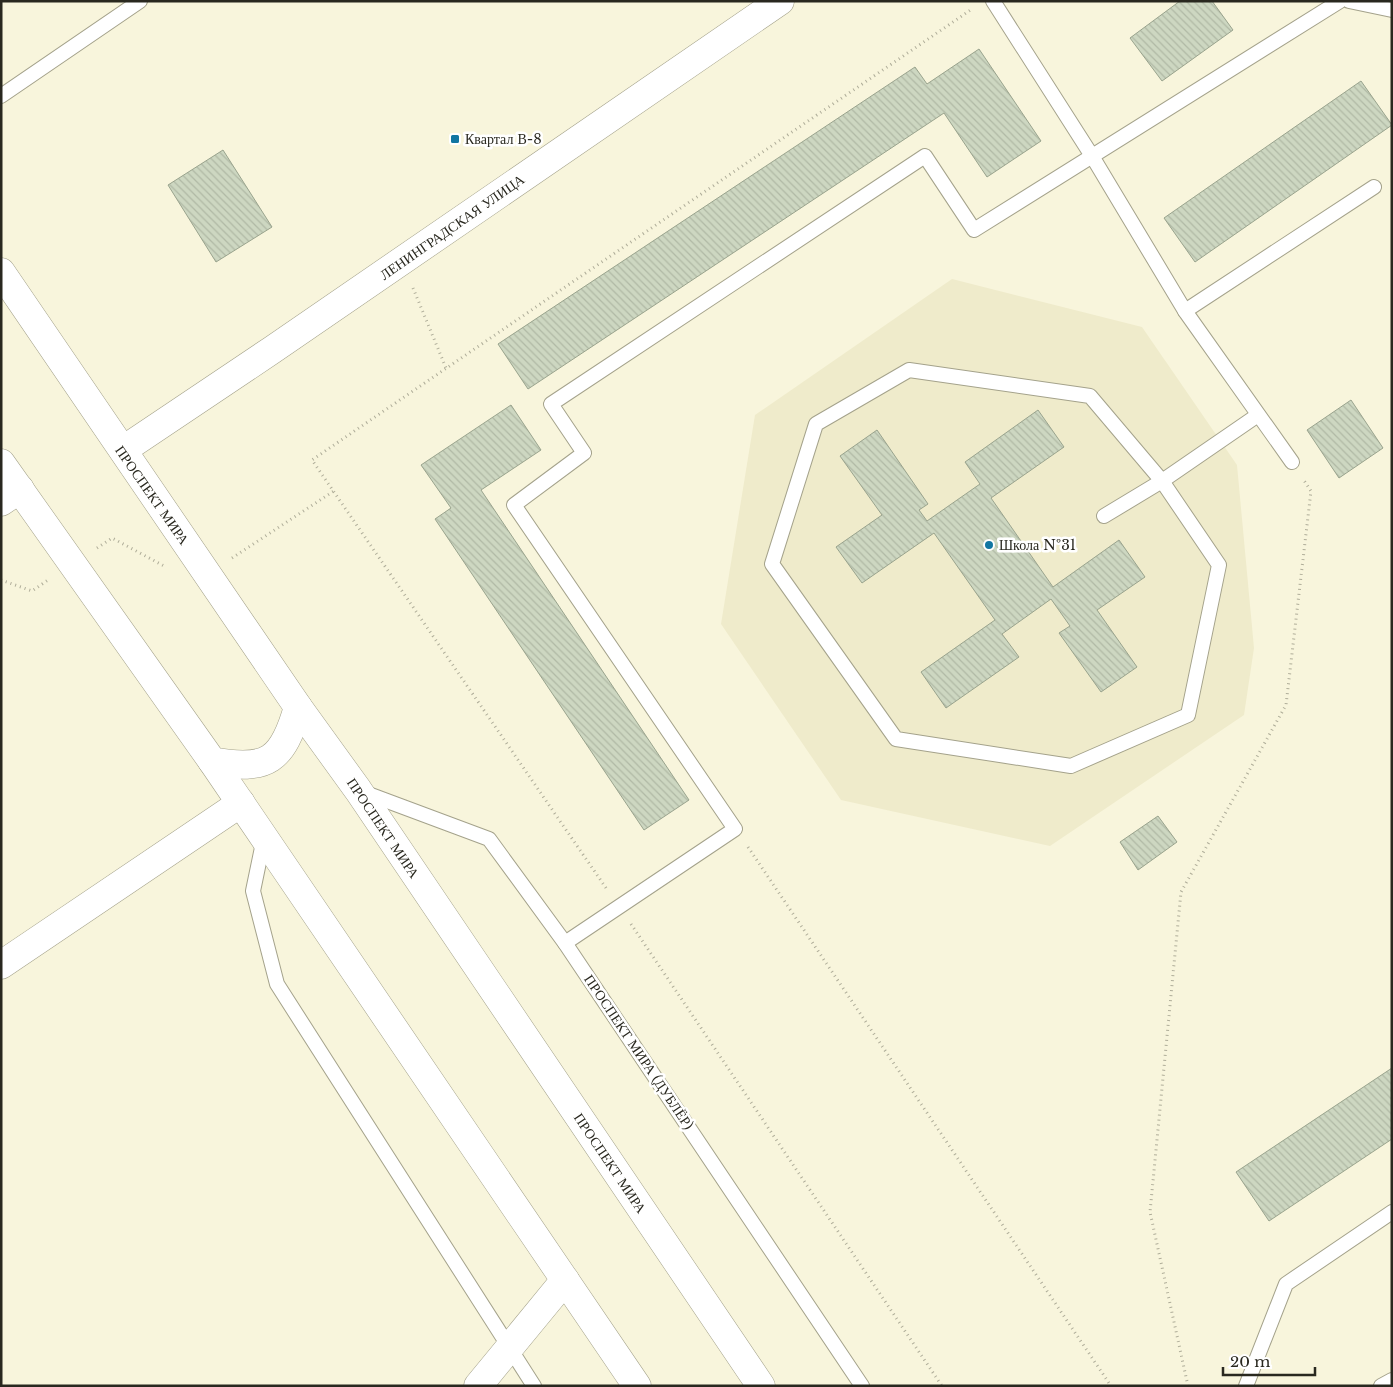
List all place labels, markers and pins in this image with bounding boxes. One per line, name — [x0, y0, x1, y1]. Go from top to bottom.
place label: Квартал В-8 — [465, 130, 542, 148]
marker: Квартал В-8 — [449, 133, 461, 145]
place label: Школа №31 — [999, 536, 1076, 554]
marker: Школа №31 — [983, 539, 995, 551]

